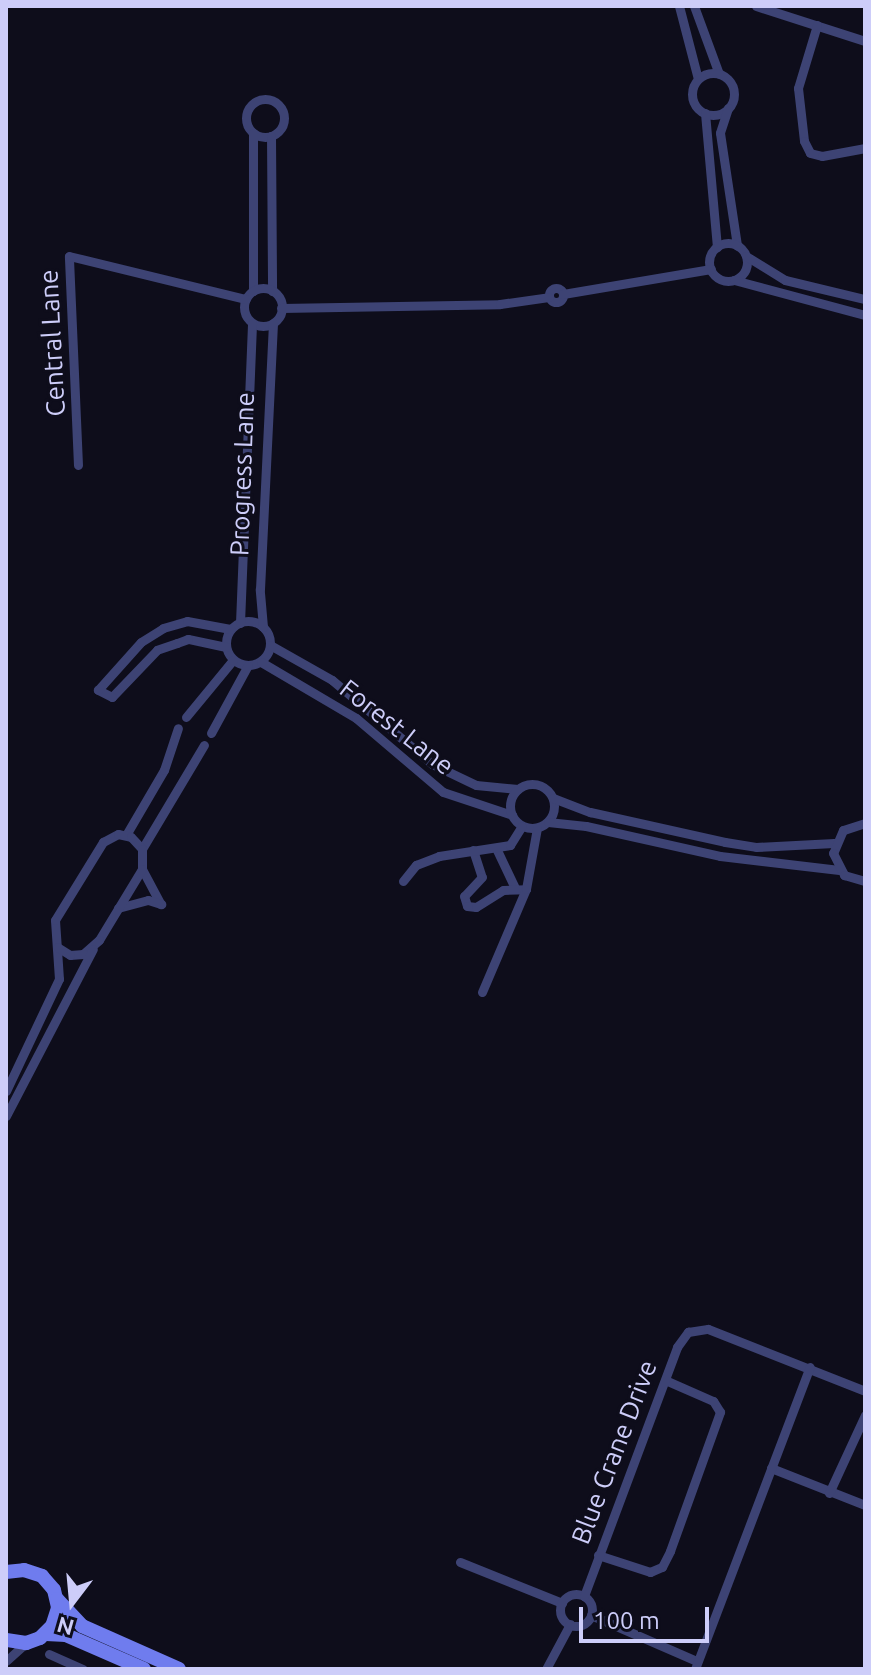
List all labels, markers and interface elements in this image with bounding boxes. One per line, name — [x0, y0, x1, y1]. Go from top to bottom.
street label: Central Lane — [33, 269, 71, 417]
street label: Progress Lane — [224, 391, 260, 557]
street label: Forest Lane — [334, 673, 460, 781]
street label: Blue Crane Drive — [565, 1356, 663, 1548]
north arrow — [32, 1563, 112, 1643]
scale bar — [583, 1591, 713, 1641]
text: 100 m — [593, 1607, 660, 1634]
text: N — [54, 1612, 77, 1641]

